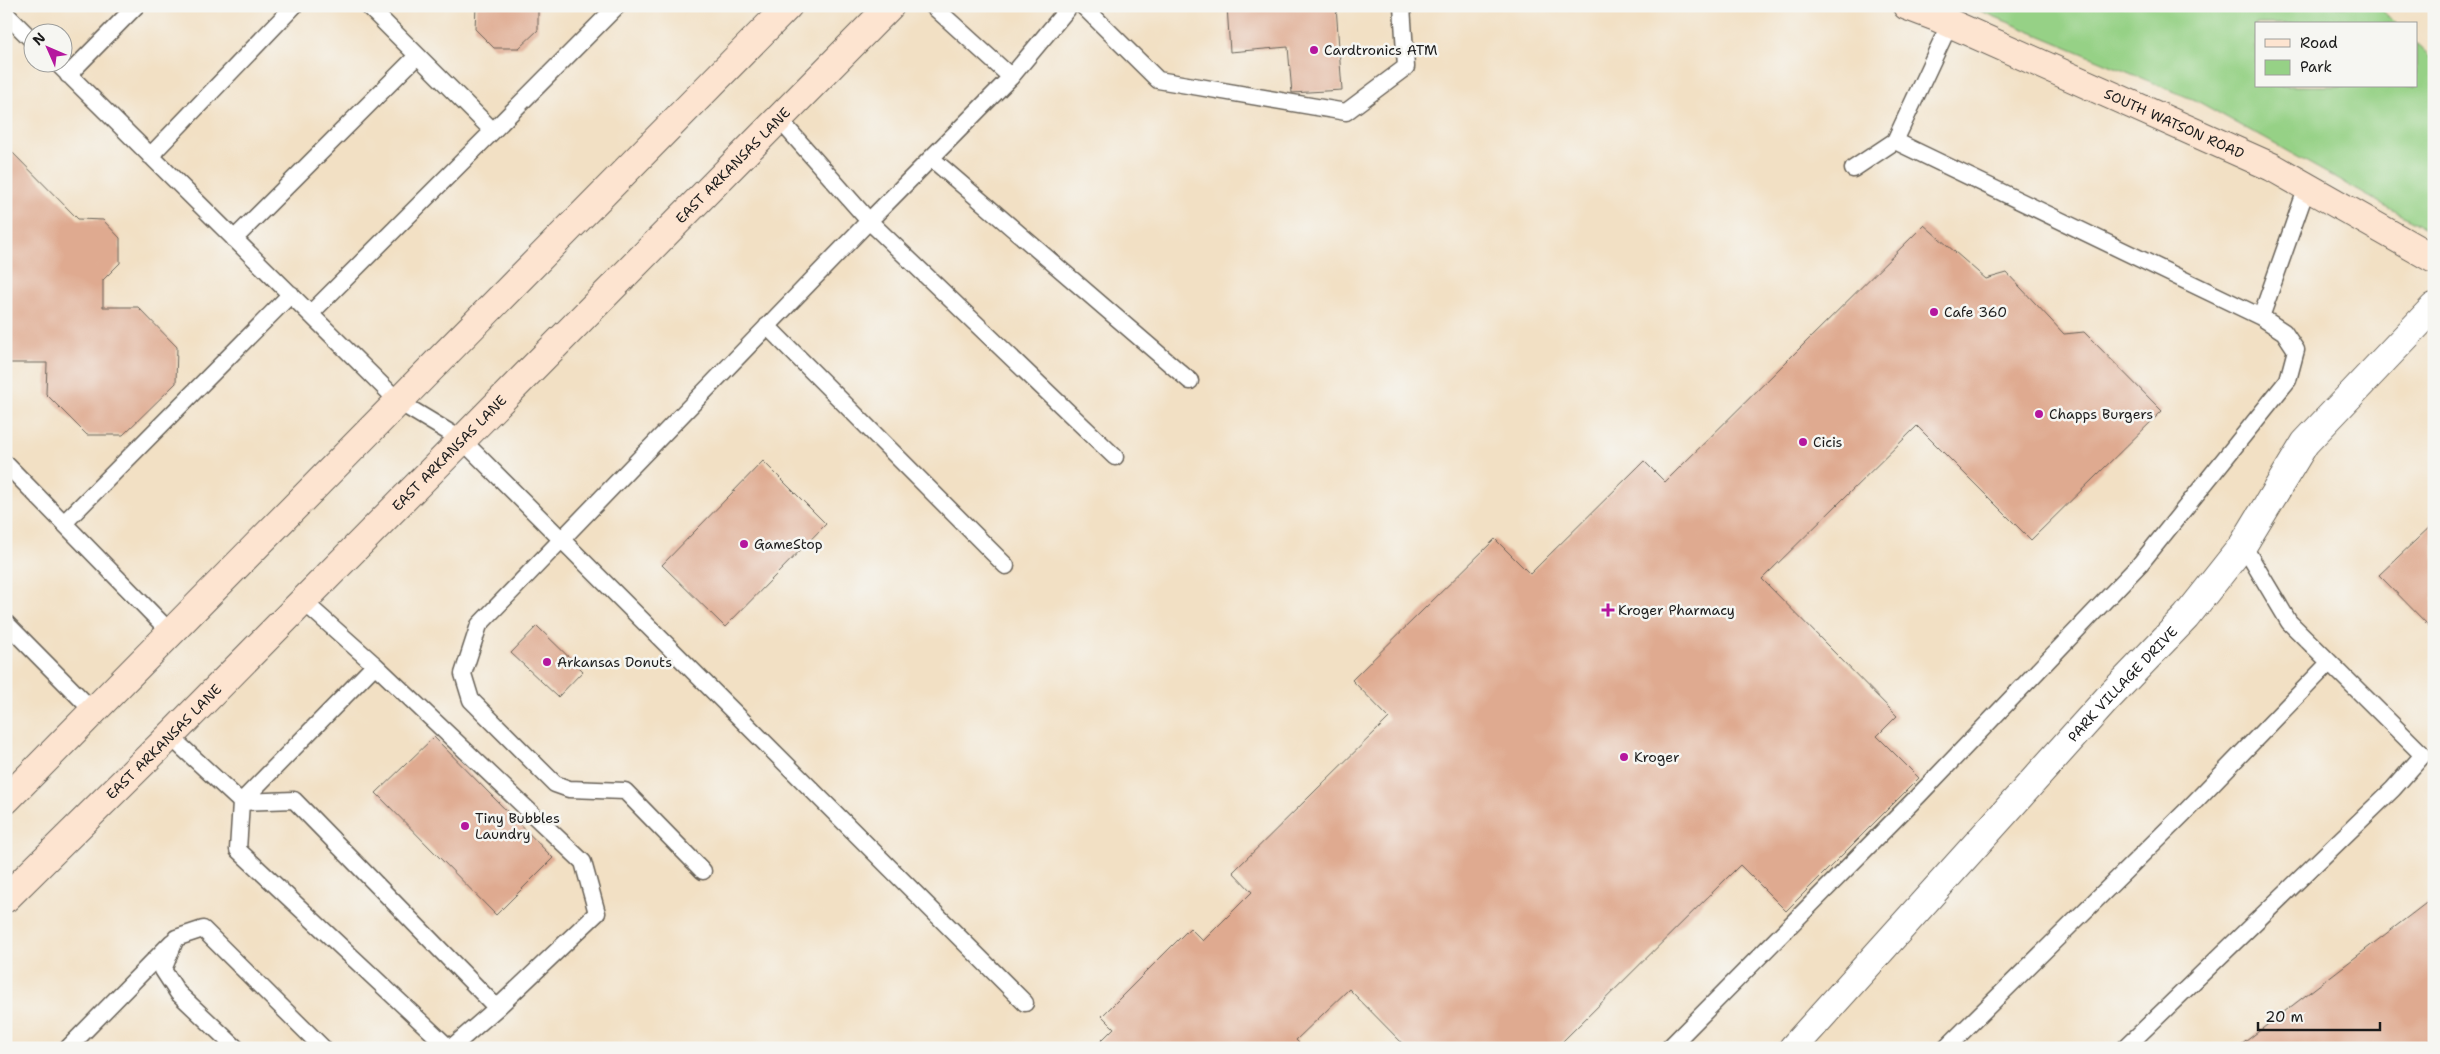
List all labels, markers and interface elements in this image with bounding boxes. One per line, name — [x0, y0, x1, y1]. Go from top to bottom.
north arrow — [22, 22, 72, 72]
legend — [2255, 22, 2418, 88]
text: N — [29, 29, 49, 49]
text: Road — [2300, 33, 2338, 53]
place label: Cardtronics ATM — [1324, 41, 1438, 59]
marker: Cardtronics ATM — [1308, 44, 1320, 56]
text: Park — [2300, 57, 2332, 77]
street label: SOUTH WATSON ROAD — [2101, 84, 2247, 163]
street label: EAST ARKANSAS LANE — [672, 103, 794, 227]
place label: Cafe 360 — [1944, 303, 2007, 321]
marker: Cafe 360 — [1928, 306, 1940, 318]
street label: EAST ARKANSAS LANE — [388, 391, 510, 515]
place label: Chapps Burgers — [2049, 405, 2153, 423]
marker: Chapps Burgers — [2033, 408, 2045, 420]
place label: Cicis — [1813, 433, 1843, 451]
marker: Cicis — [1797, 436, 1809, 448]
place label: GameStop — [754, 535, 823, 553]
marker: GameStop — [738, 538, 750, 550]
place label: Kroger Pharmacy — [1618, 601, 1735, 619]
marker: Kroger Pharmacy — [1602, 604, 1614, 616]
street label: PARK VILLAGE DRIVE — [2064, 622, 2181, 746]
place label: Arkansas Donuts — [557, 653, 672, 671]
marker: Arkansas Donuts — [541, 656, 553, 668]
street label: EAST ARKANSAS LANE — [102, 680, 225, 803]
place label: Kroger — [1634, 748, 1680, 766]
marker: Kroger — [1618, 751, 1630, 763]
place label: Tiny Bubbles Laundry — [475, 809, 560, 843]
marker: Tiny Bubbles Laundry — [459, 820, 471, 832]
scale bar — [2258, 999, 2380, 1031]
text: 20 m — [2265, 1007, 2304, 1027]

